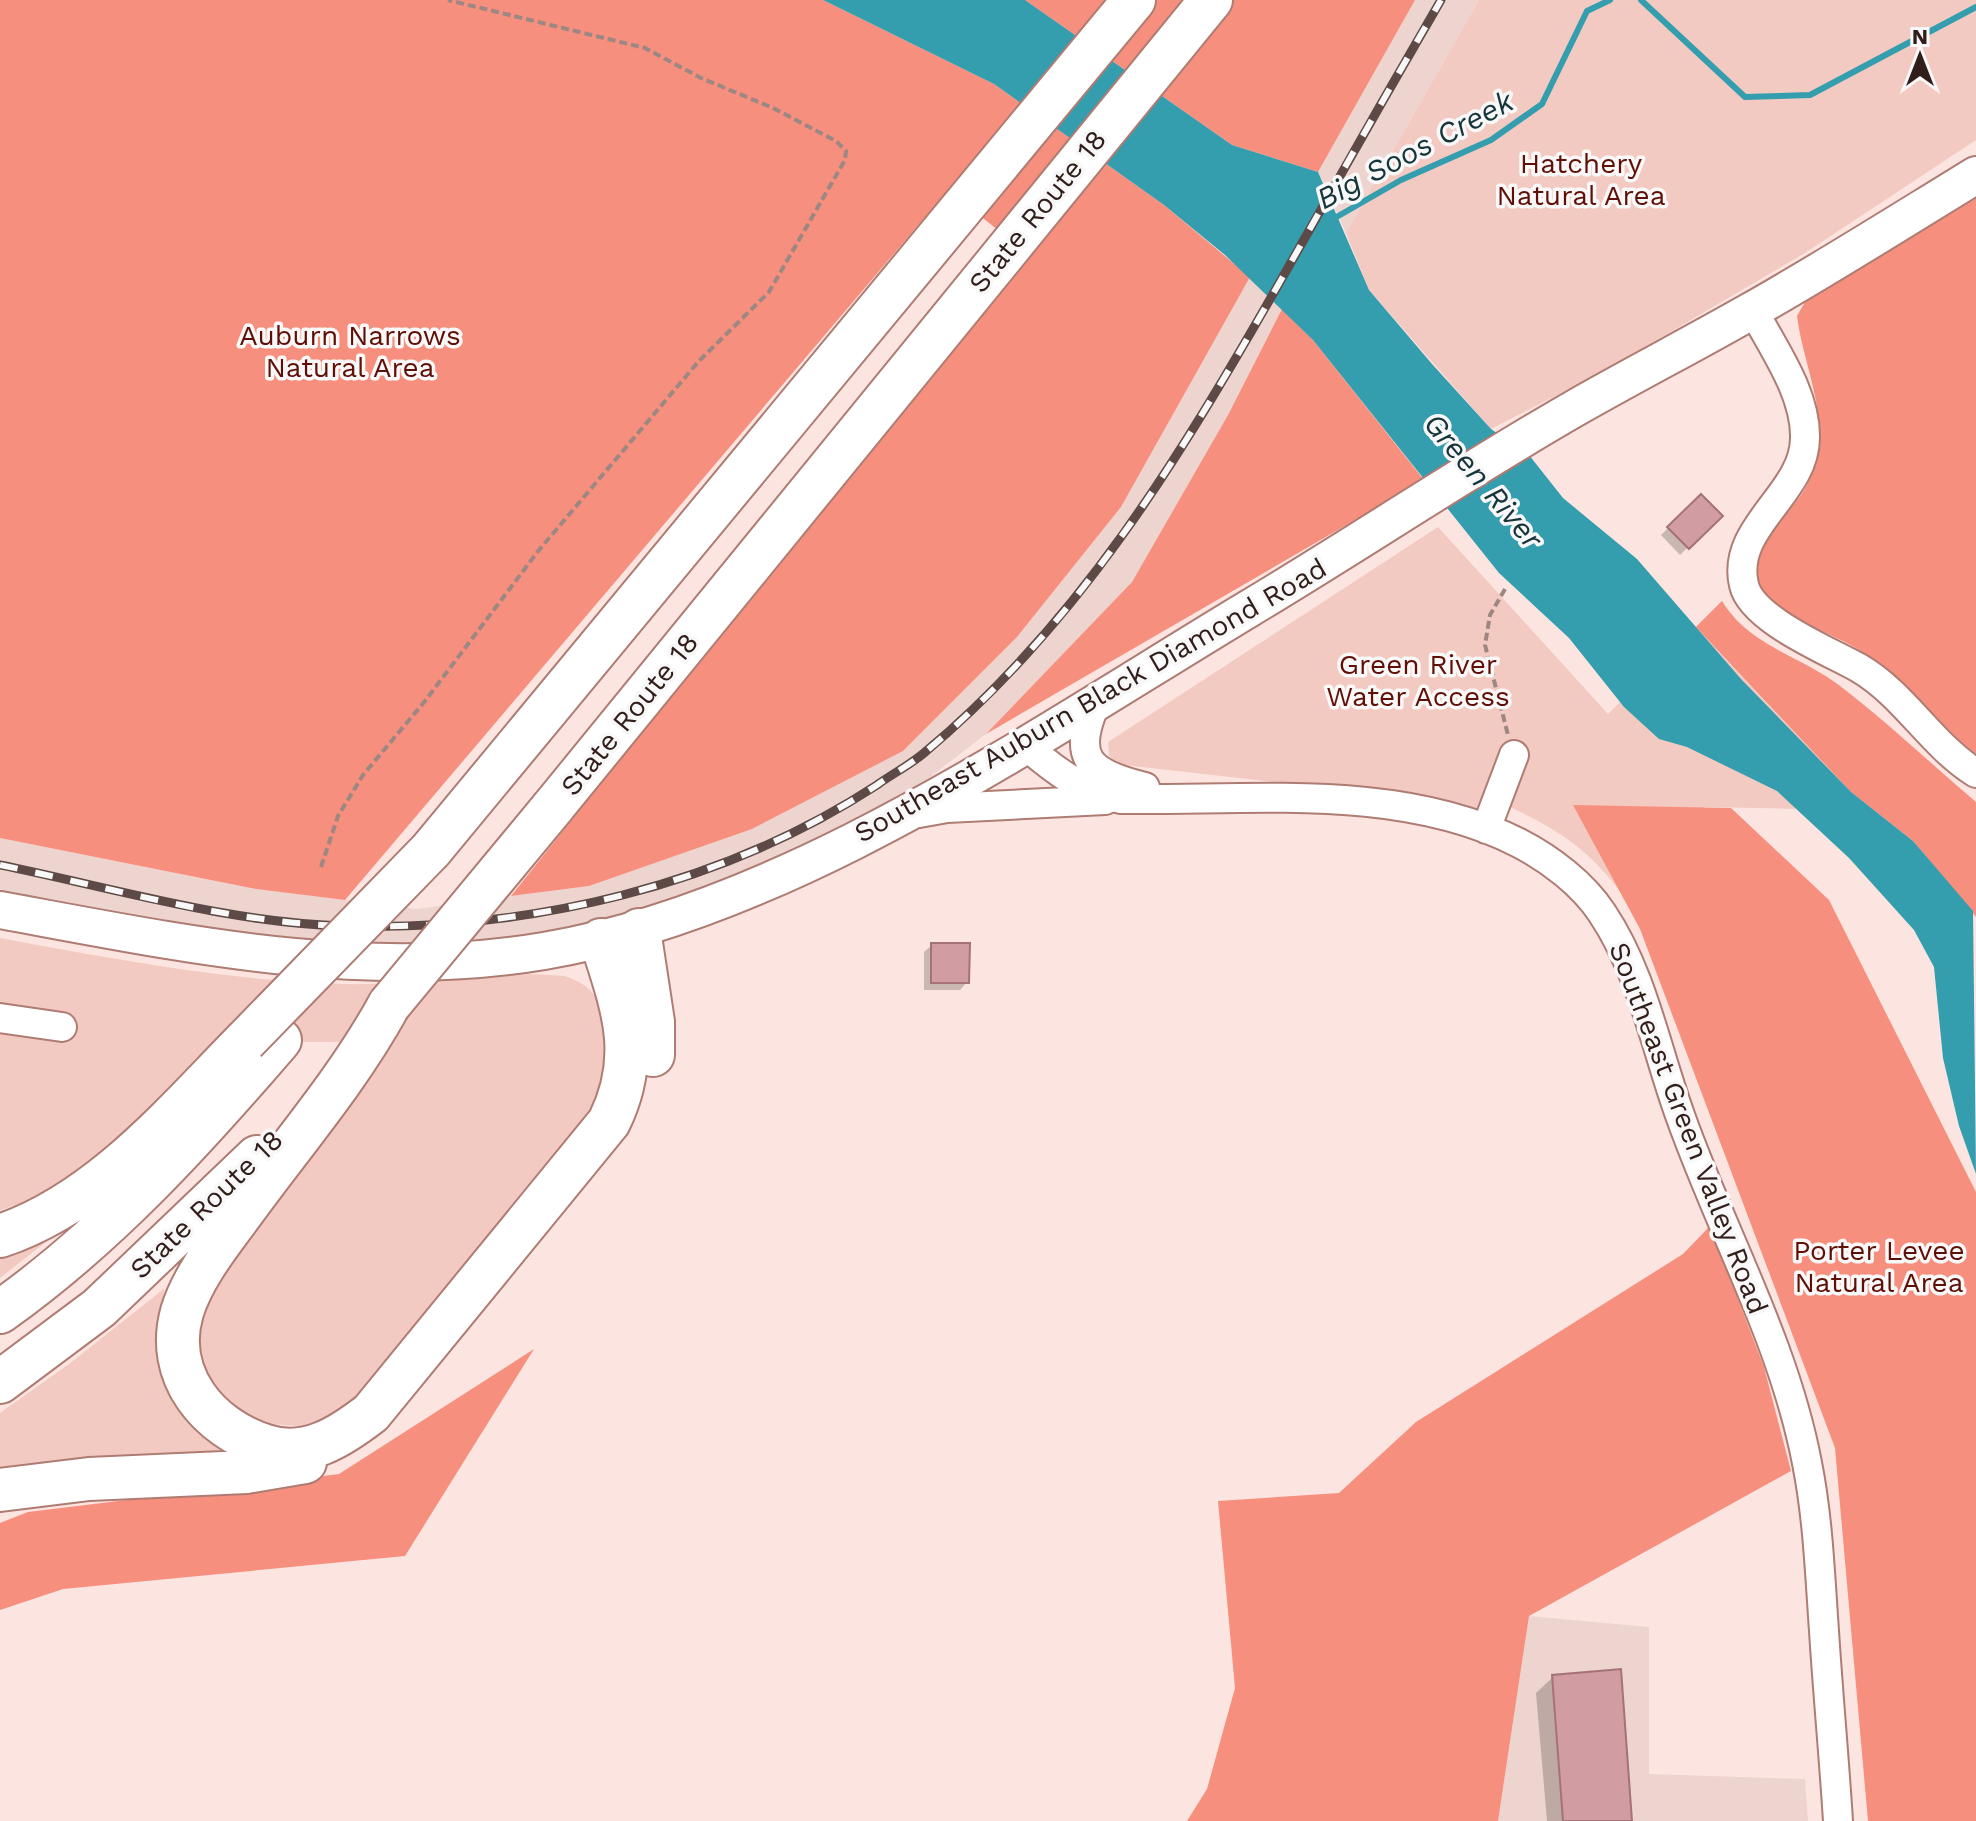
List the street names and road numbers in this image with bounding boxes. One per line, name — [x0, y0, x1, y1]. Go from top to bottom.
street label: State Route 18 — [962, 123, 1113, 299]
street label: Southeast Auburn Black Diamond Road — [848, 551, 1332, 850]
street label: State Route 18 — [554, 626, 705, 802]
street label: Southeast Green Valley Road — [1602, 938, 1775, 1319]
street label: State Route 18 — [123, 1123, 290, 1286]

